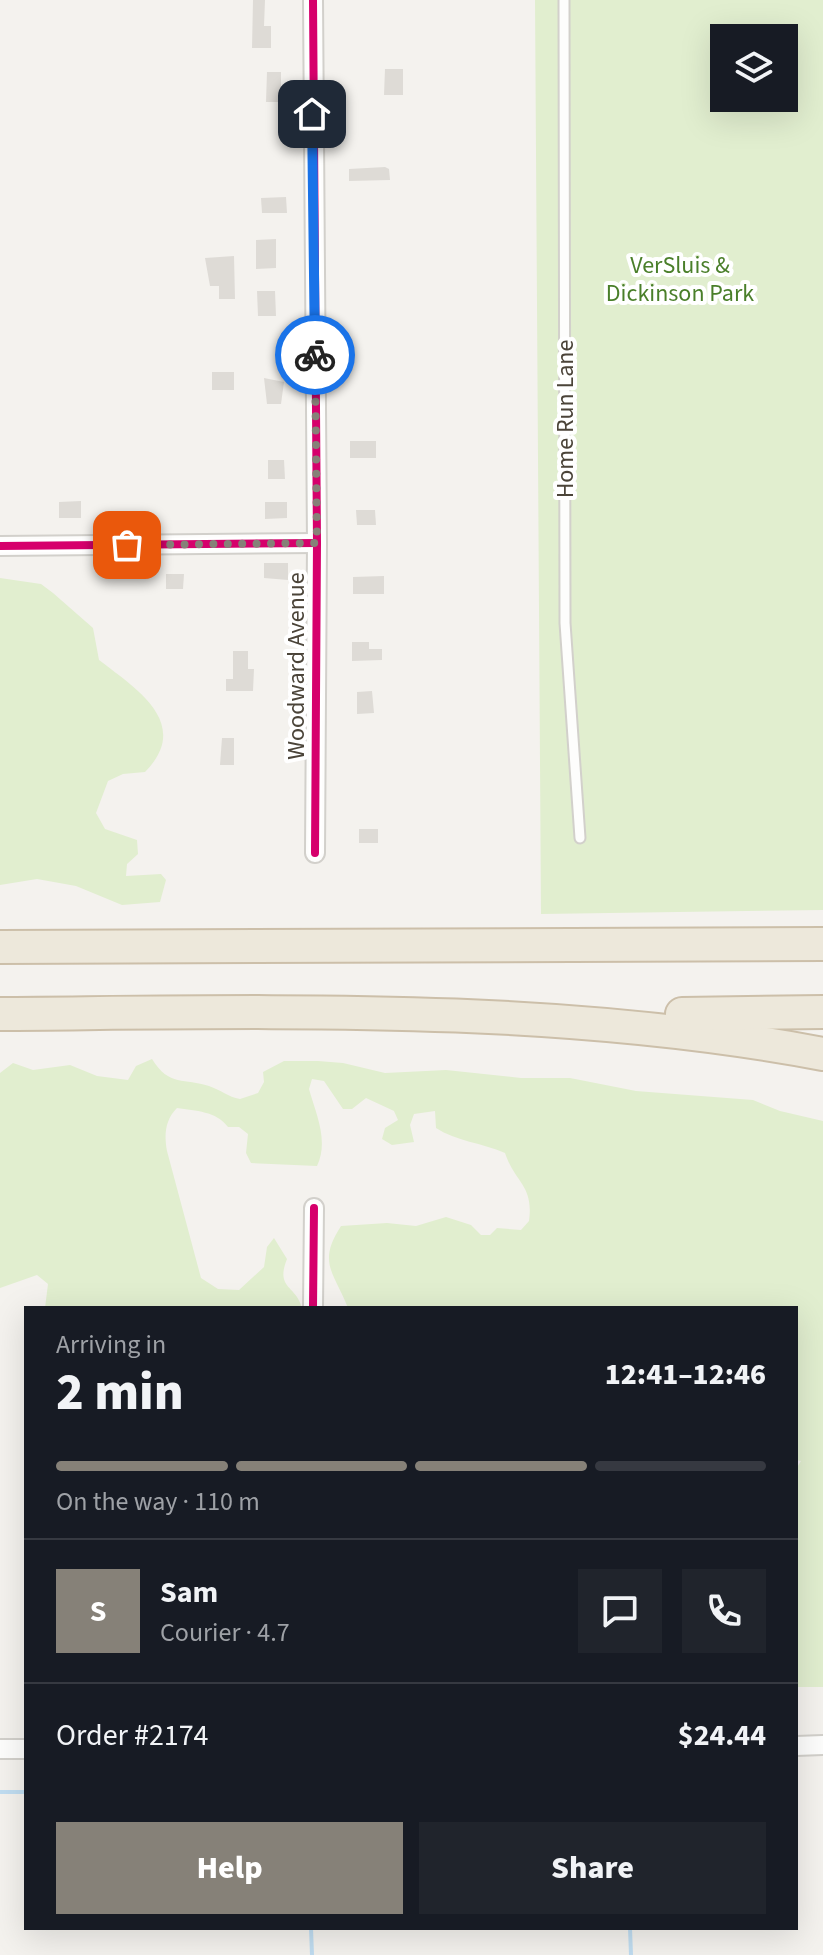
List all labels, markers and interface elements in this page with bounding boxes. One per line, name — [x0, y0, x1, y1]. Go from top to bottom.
map controls — [710, 24, 798, 112]
button: layers — [710, 24, 798, 112]
pin — [278, 80, 346, 148]
icon: home — [290, 92, 334, 136]
park label: VerSluis & Dickinson Park — [606, 248, 754, 311]
courier — [275, 315, 355, 395]
icon: bike — [293, 333, 337, 377]
street label: Home Run Lane — [548, 340, 583, 498]
pin — [93, 511, 161, 579]
icon: bag — [105, 523, 149, 567]
street label: Woodward Avenue — [279, 572, 314, 760]
text: Arriving in — [56, 1326, 166, 1363]
text: 12:41–12:46 — [605, 1353, 766, 1396]
text: 2 min — [56, 1356, 184, 1430]
text: On the way · 110 m — [56, 1483, 260, 1520]
button: chat — [578, 1569, 662, 1653]
button: phone — [682, 1569, 766, 1653]
text: Sam — [160, 1571, 218, 1614]
text: S — [90, 1590, 106, 1633]
text: Courier · 4.7 — [160, 1614, 290, 1651]
text: Order #2174 — [56, 1714, 209, 1757]
text: $24.44 — [678, 1714, 766, 1757]
button: Help — [56, 1822, 403, 1914]
button: Share — [419, 1822, 766, 1914]

